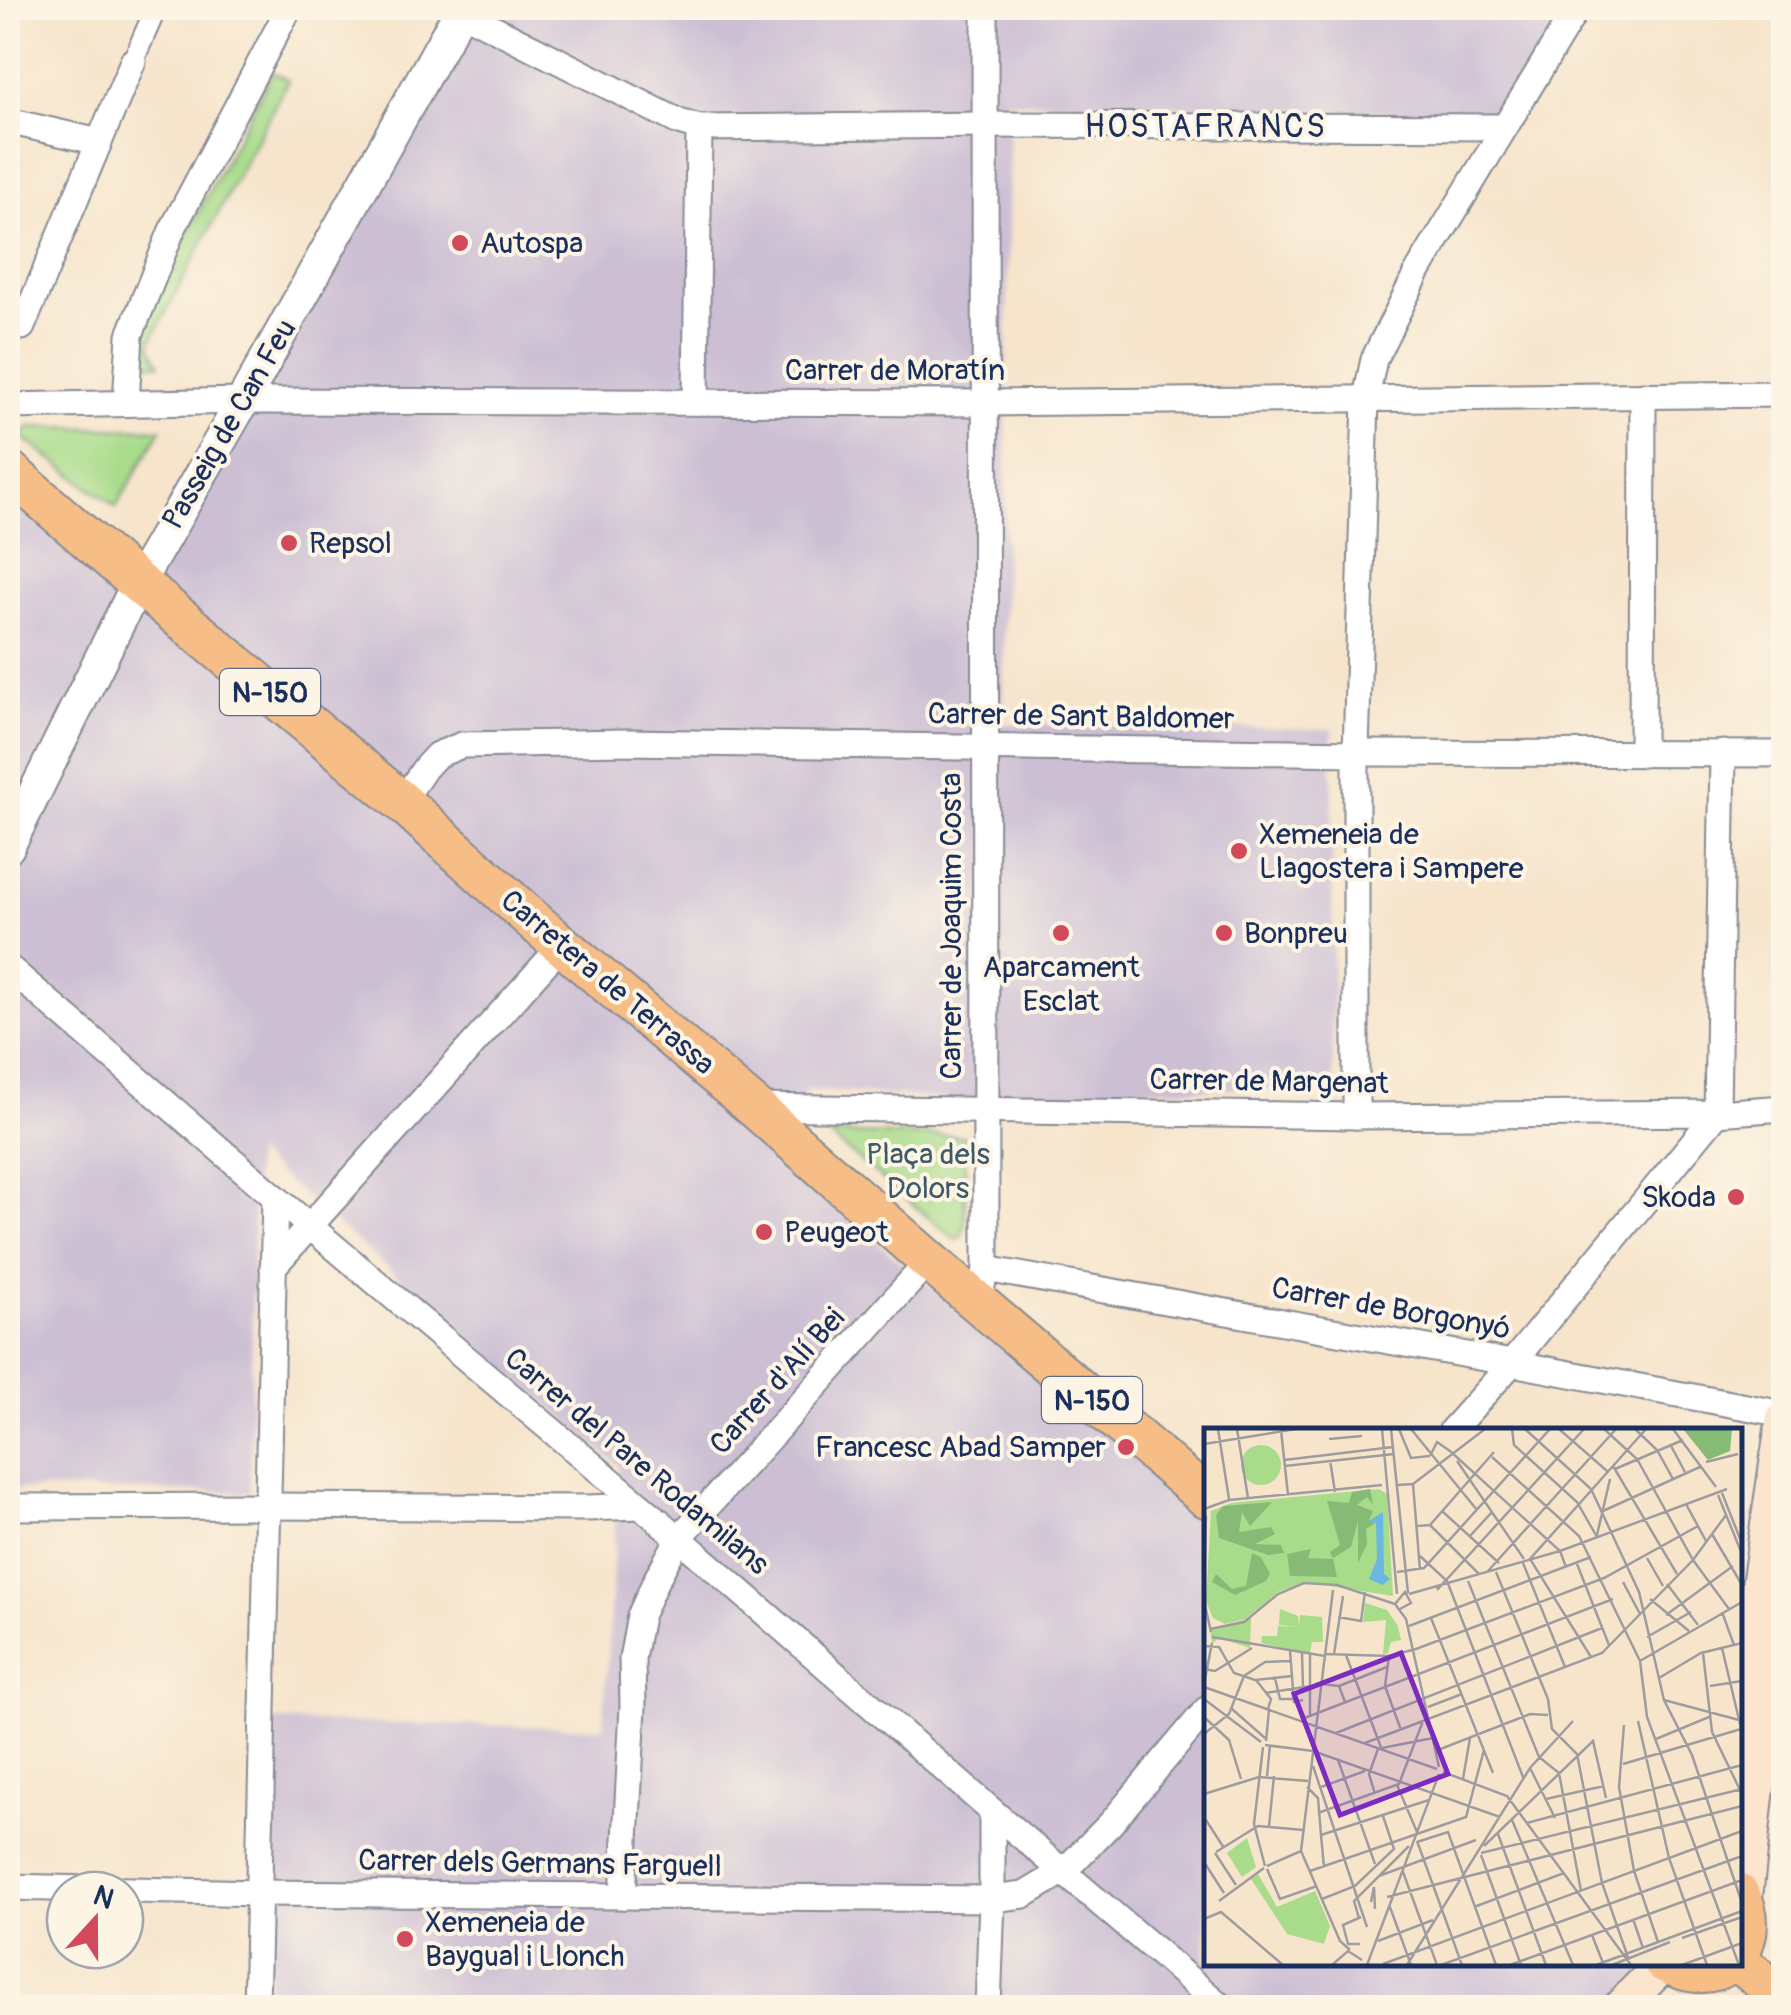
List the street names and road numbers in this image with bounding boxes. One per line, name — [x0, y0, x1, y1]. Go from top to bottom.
street label: Passeig de Can Feu — [154, 313, 305, 536]
street label: Carrer de Moratín — [785, 352, 1005, 389]
road number: N-150 — [220, 669, 320, 715]
street label: Carrer de Sant Baldomer — [927, 695, 1235, 738]
street label: Carrer de Joaquim Costa — [933, 773, 970, 1080]
street label: Carretera de Terrassa — [493, 882, 722, 1083]
street label: Carrer de Margenat — [1149, 1061, 1390, 1102]
street label: Carrer de Borgonyó — [1269, 1269, 1513, 1348]
street label: Carrer d'Alí Bei — [702, 1300, 853, 1462]
street label: Carrer del Pare Rodamilans — [497, 1340, 776, 1583]
road number: N-150 — [1042, 1377, 1142, 1423]
street label: Carrer dels Germans Farguell — [358, 1842, 722, 1885]

